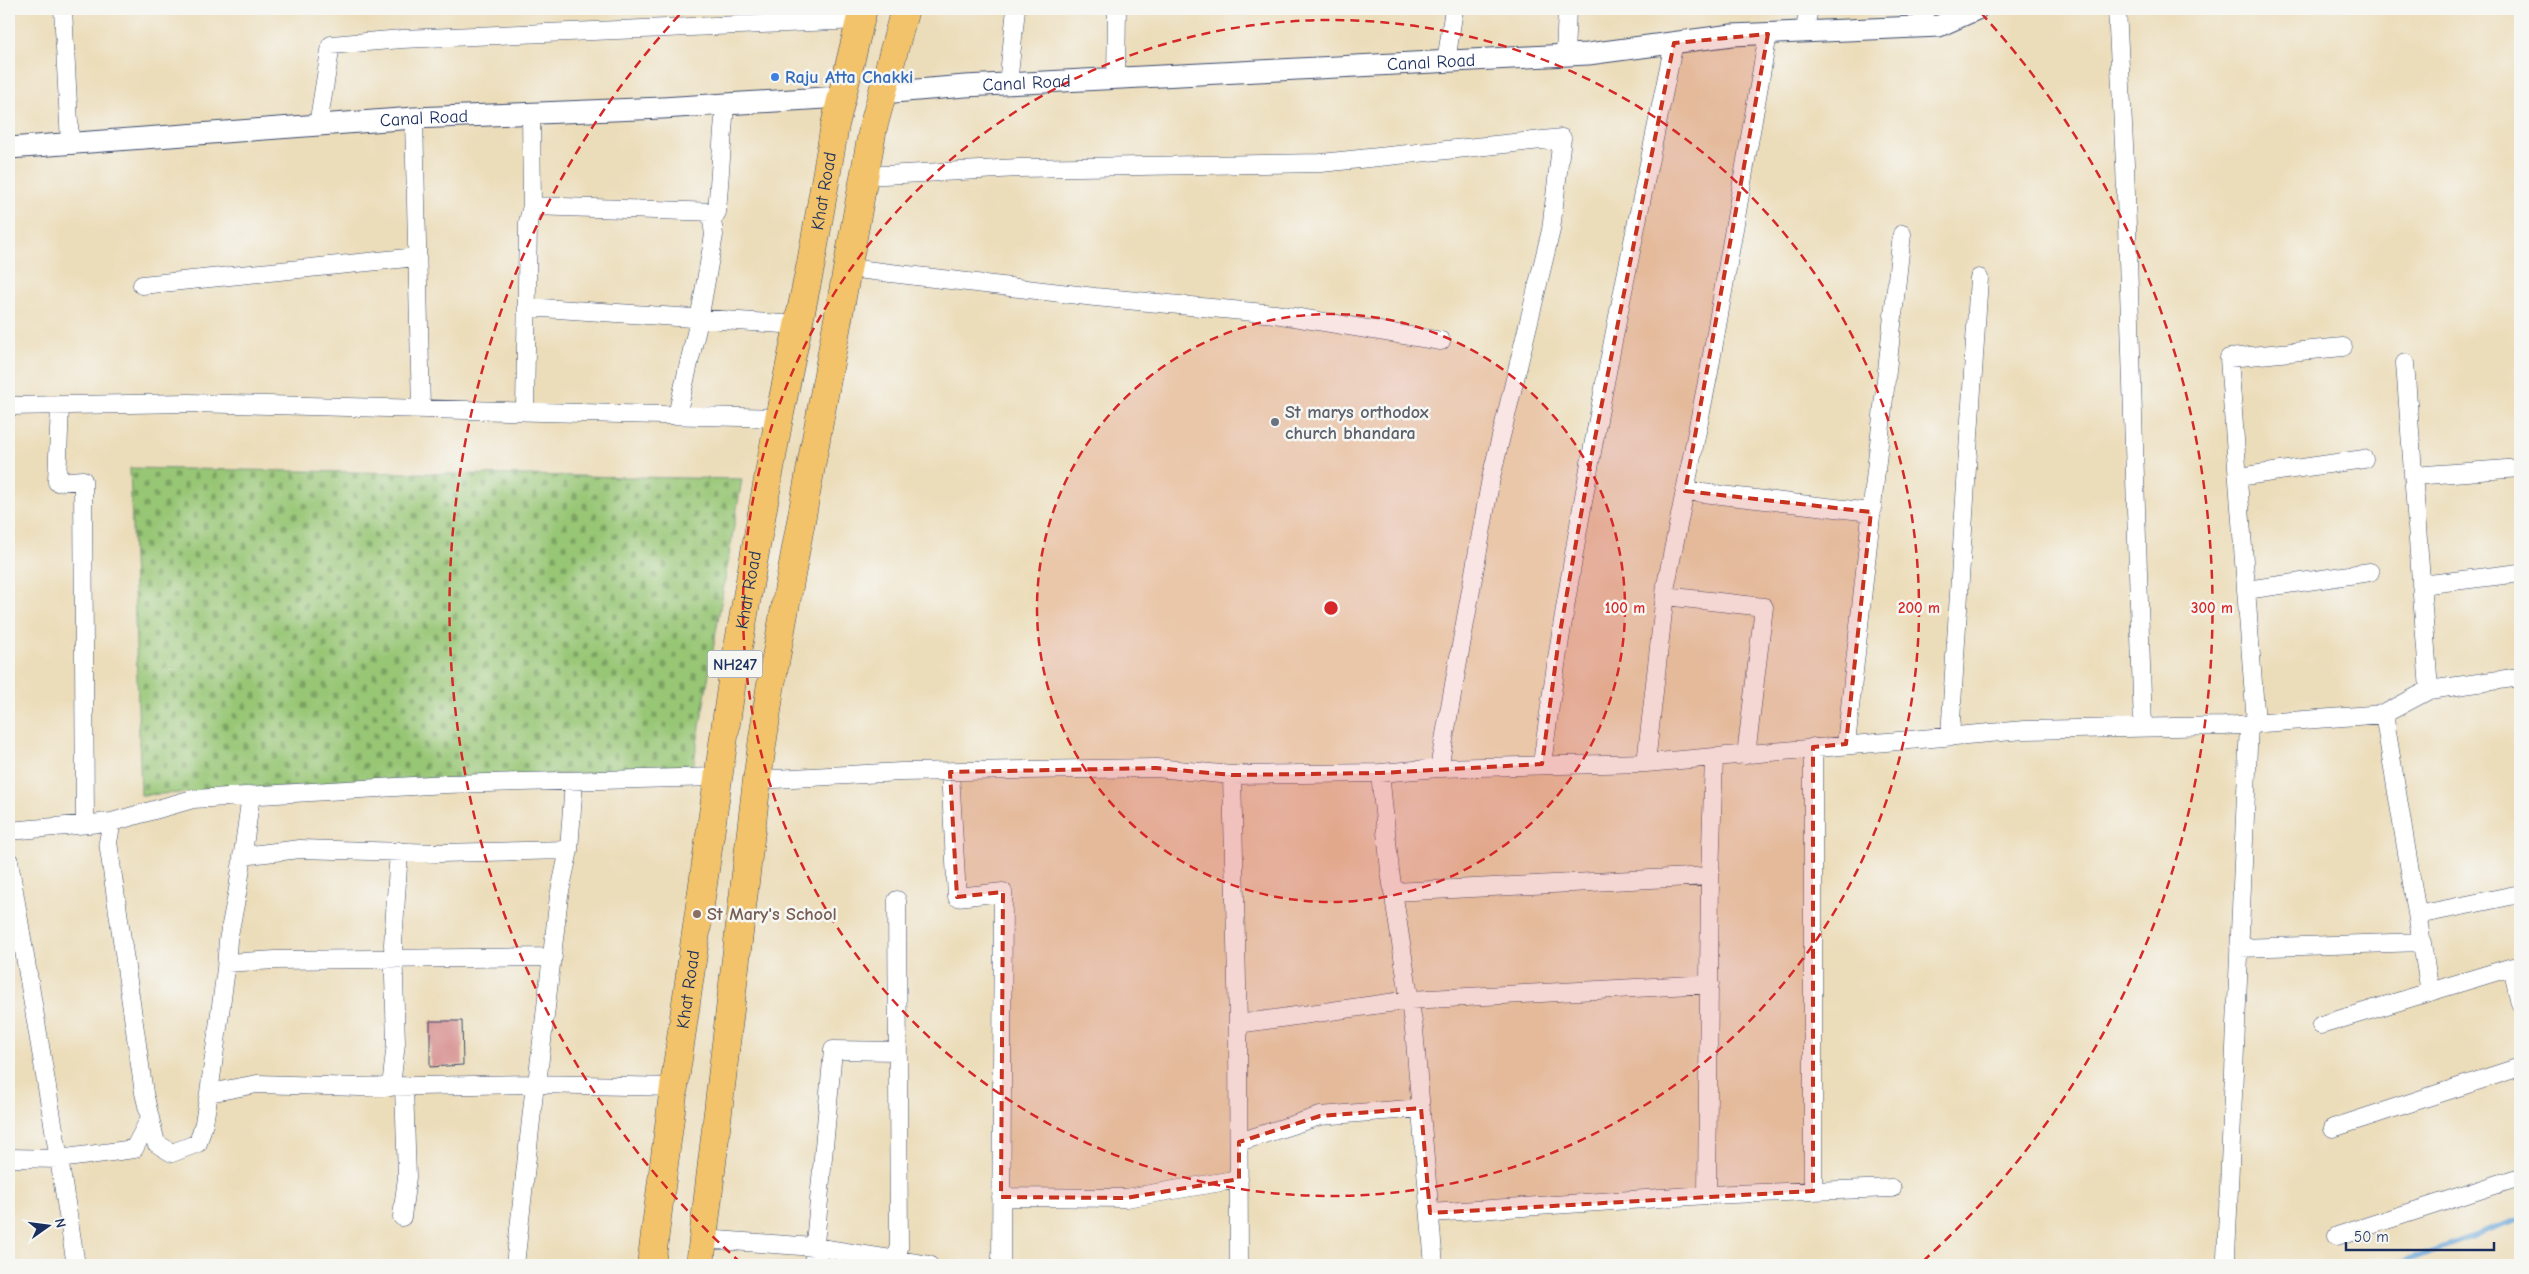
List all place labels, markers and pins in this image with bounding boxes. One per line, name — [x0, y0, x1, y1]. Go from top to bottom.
place label: Raju Atta Chakki — [785, 67, 913, 88]
marker: Raju Atta Chakki — [769, 71, 781, 83]
place label: St marys orthodox church bhandara — [1285, 402, 1429, 444]
marker: St marys orthodox church bhandara — [1269, 416, 1281, 428]
centre of rings — [1322, 599, 1340, 617]
place label: St Mary's School — [707, 904, 837, 925]
marker: St Mary's School — [691, 908, 703, 920]

